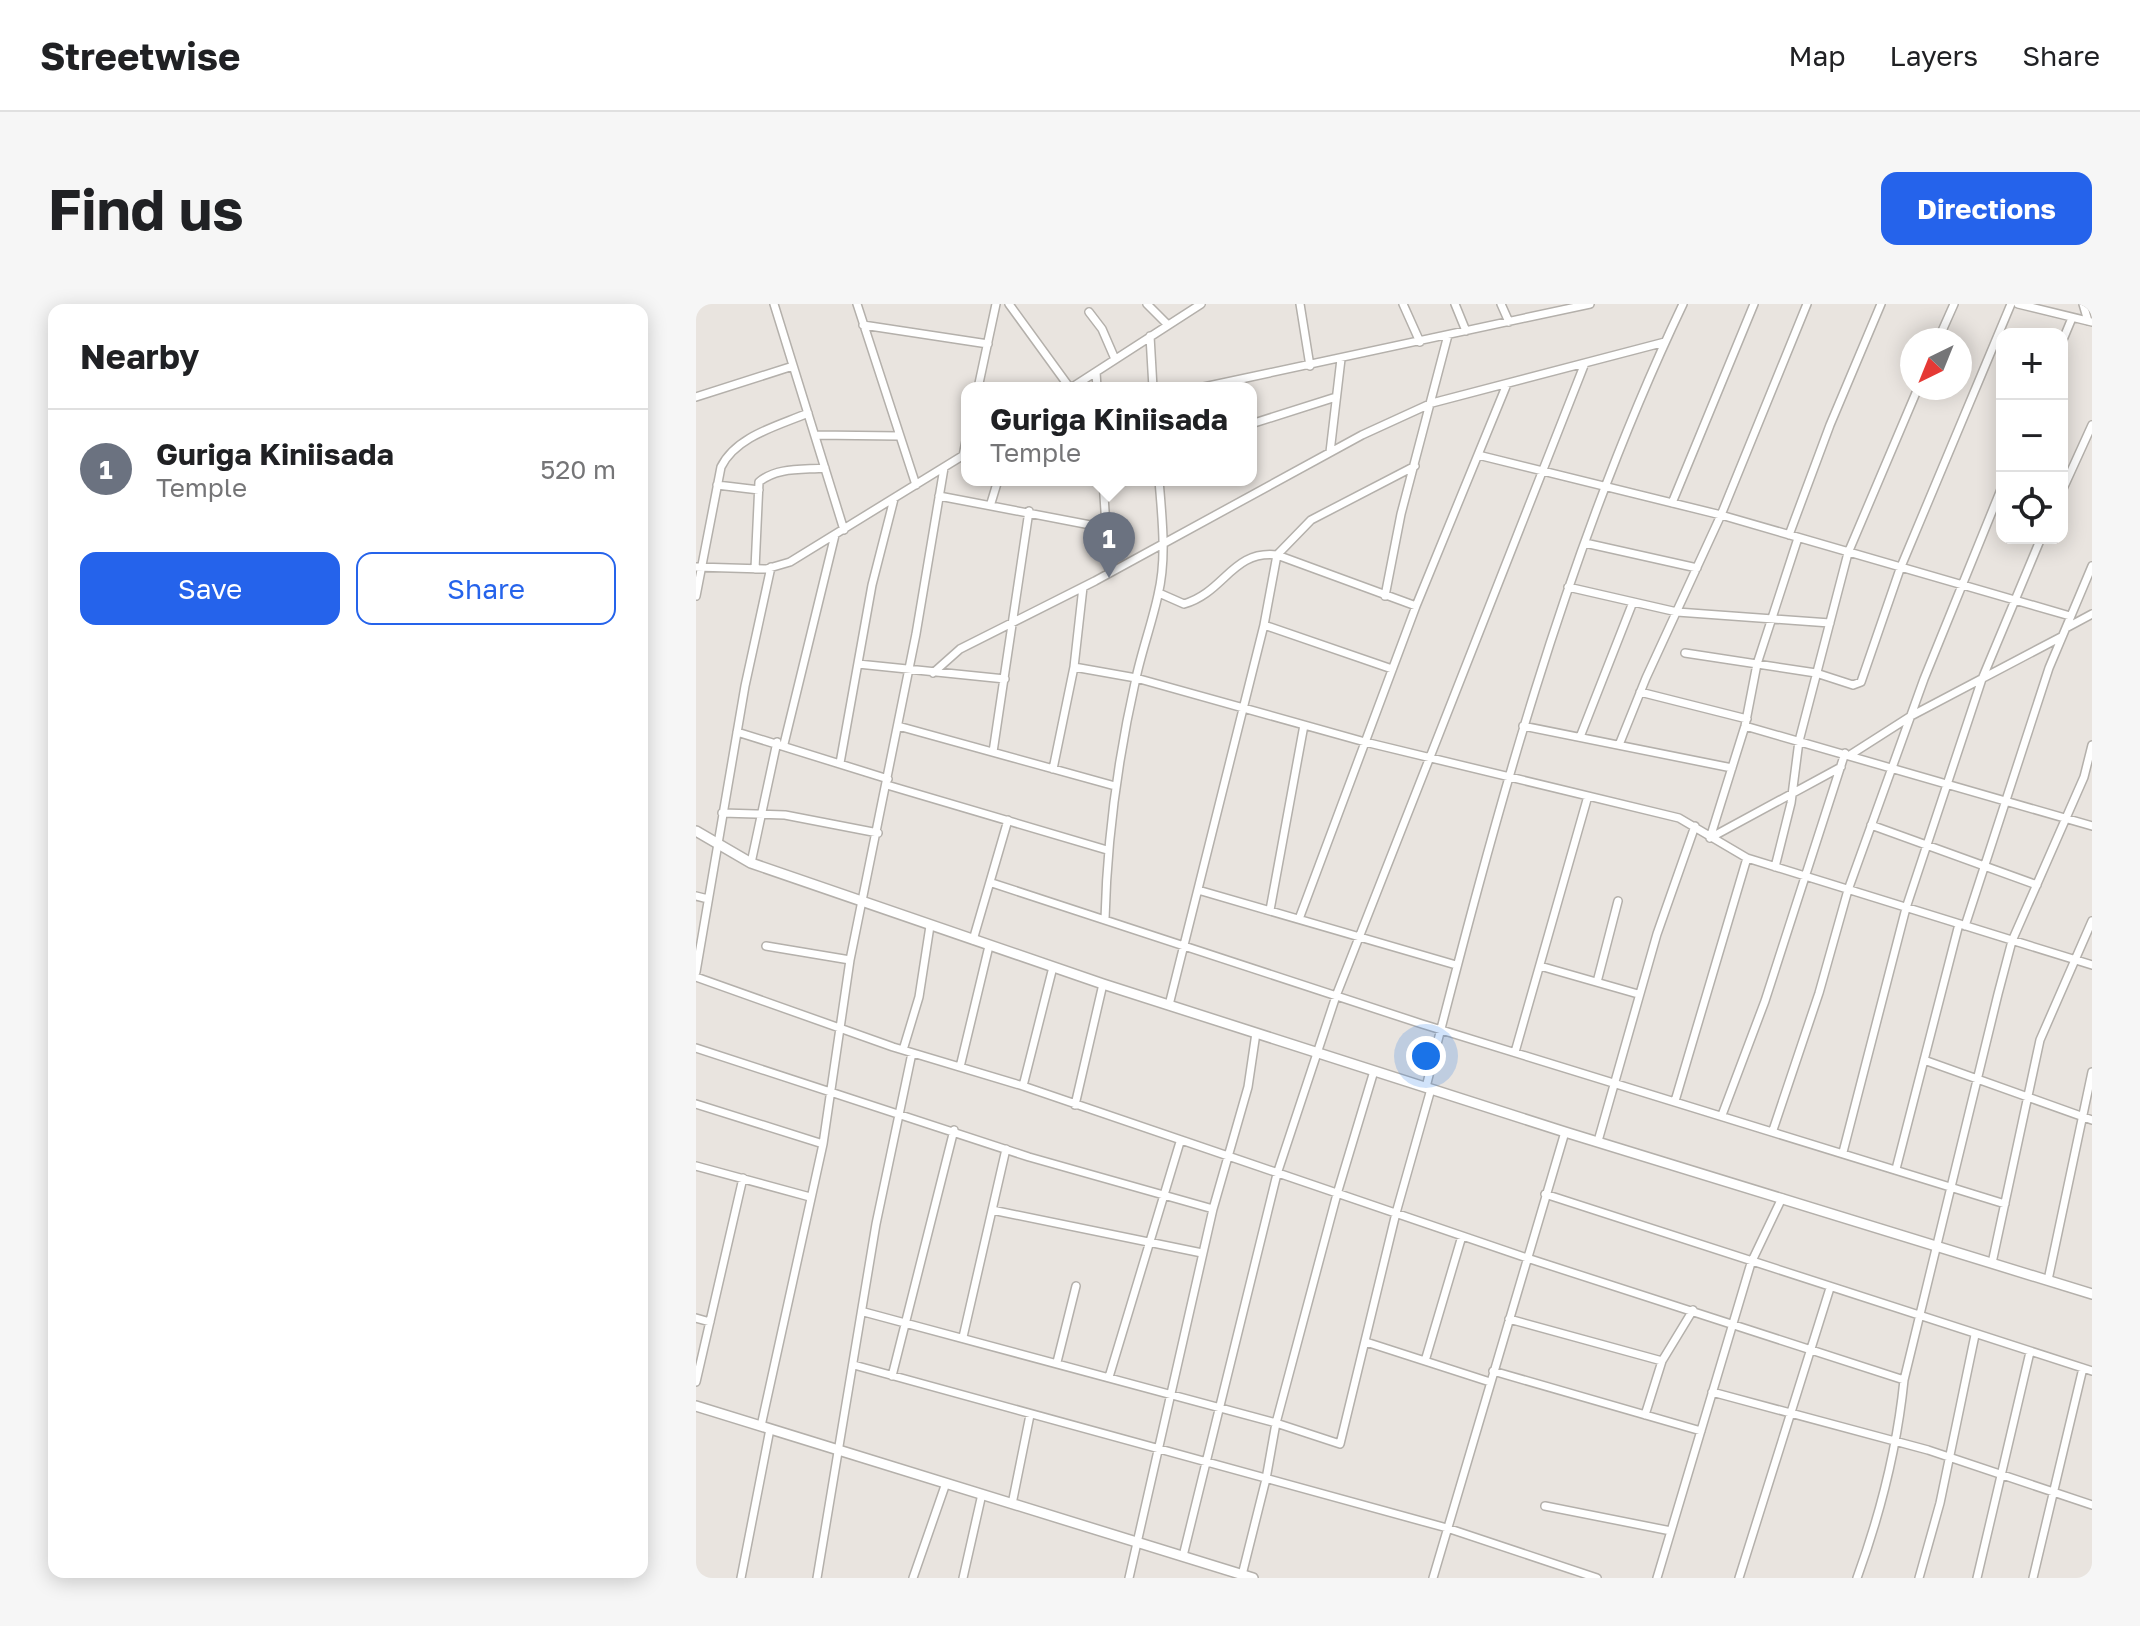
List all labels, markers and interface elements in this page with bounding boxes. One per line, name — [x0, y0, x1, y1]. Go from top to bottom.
text: Streetwise — [40, 33, 240, 78]
text: Map — [1788, 39, 1846, 72]
text: Layers — [1890, 39, 1978, 72]
text: Share — [2022, 39, 2100, 72]
button: Directions — [1881, 172, 2092, 245]
text: Find us — [48, 175, 244, 242]
north arrow — [1900, 328, 1972, 400]
map controls — [1996, 328, 2068, 544]
button: + — [1996, 328, 2068, 400]
text: Nearby — [80, 336, 200, 376]
popup — [961, 382, 1257, 486]
button: − — [1996, 400, 2068, 472]
text: Guriga Kiniisada — [990, 401, 1228, 437]
text: Guriga Kiniisada — [156, 436, 394, 472]
text: Temple — [990, 437, 1081, 468]
text: 1 — [99, 454, 113, 485]
text: 520 m — [540, 454, 616, 485]
text: Temple — [156, 472, 247, 503]
button: locate — [1996, 472, 2068, 544]
pin: 1 — [1083, 512, 1135, 578]
button: Save — [80, 552, 340, 625]
button: Share — [356, 552, 616, 625]
your location — [1406, 1036, 1446, 1076]

